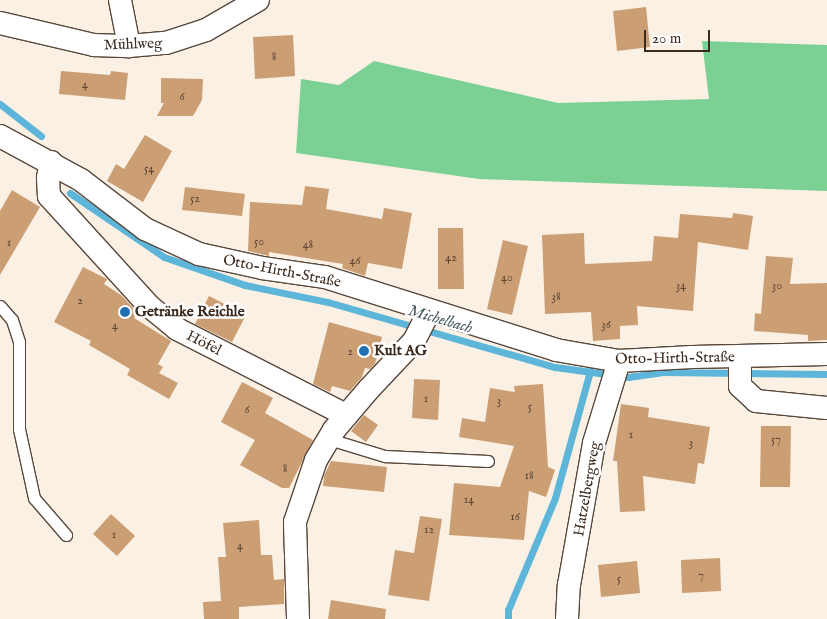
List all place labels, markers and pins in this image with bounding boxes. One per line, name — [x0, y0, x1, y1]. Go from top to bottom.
place label: Getränke Reichle — [135, 303, 245, 321]
marker: Getränke Reichle — [119, 306, 131, 318]
place label: Kult AG — [374, 342, 427, 360]
marker: Kult AG — [358, 345, 370, 357]

